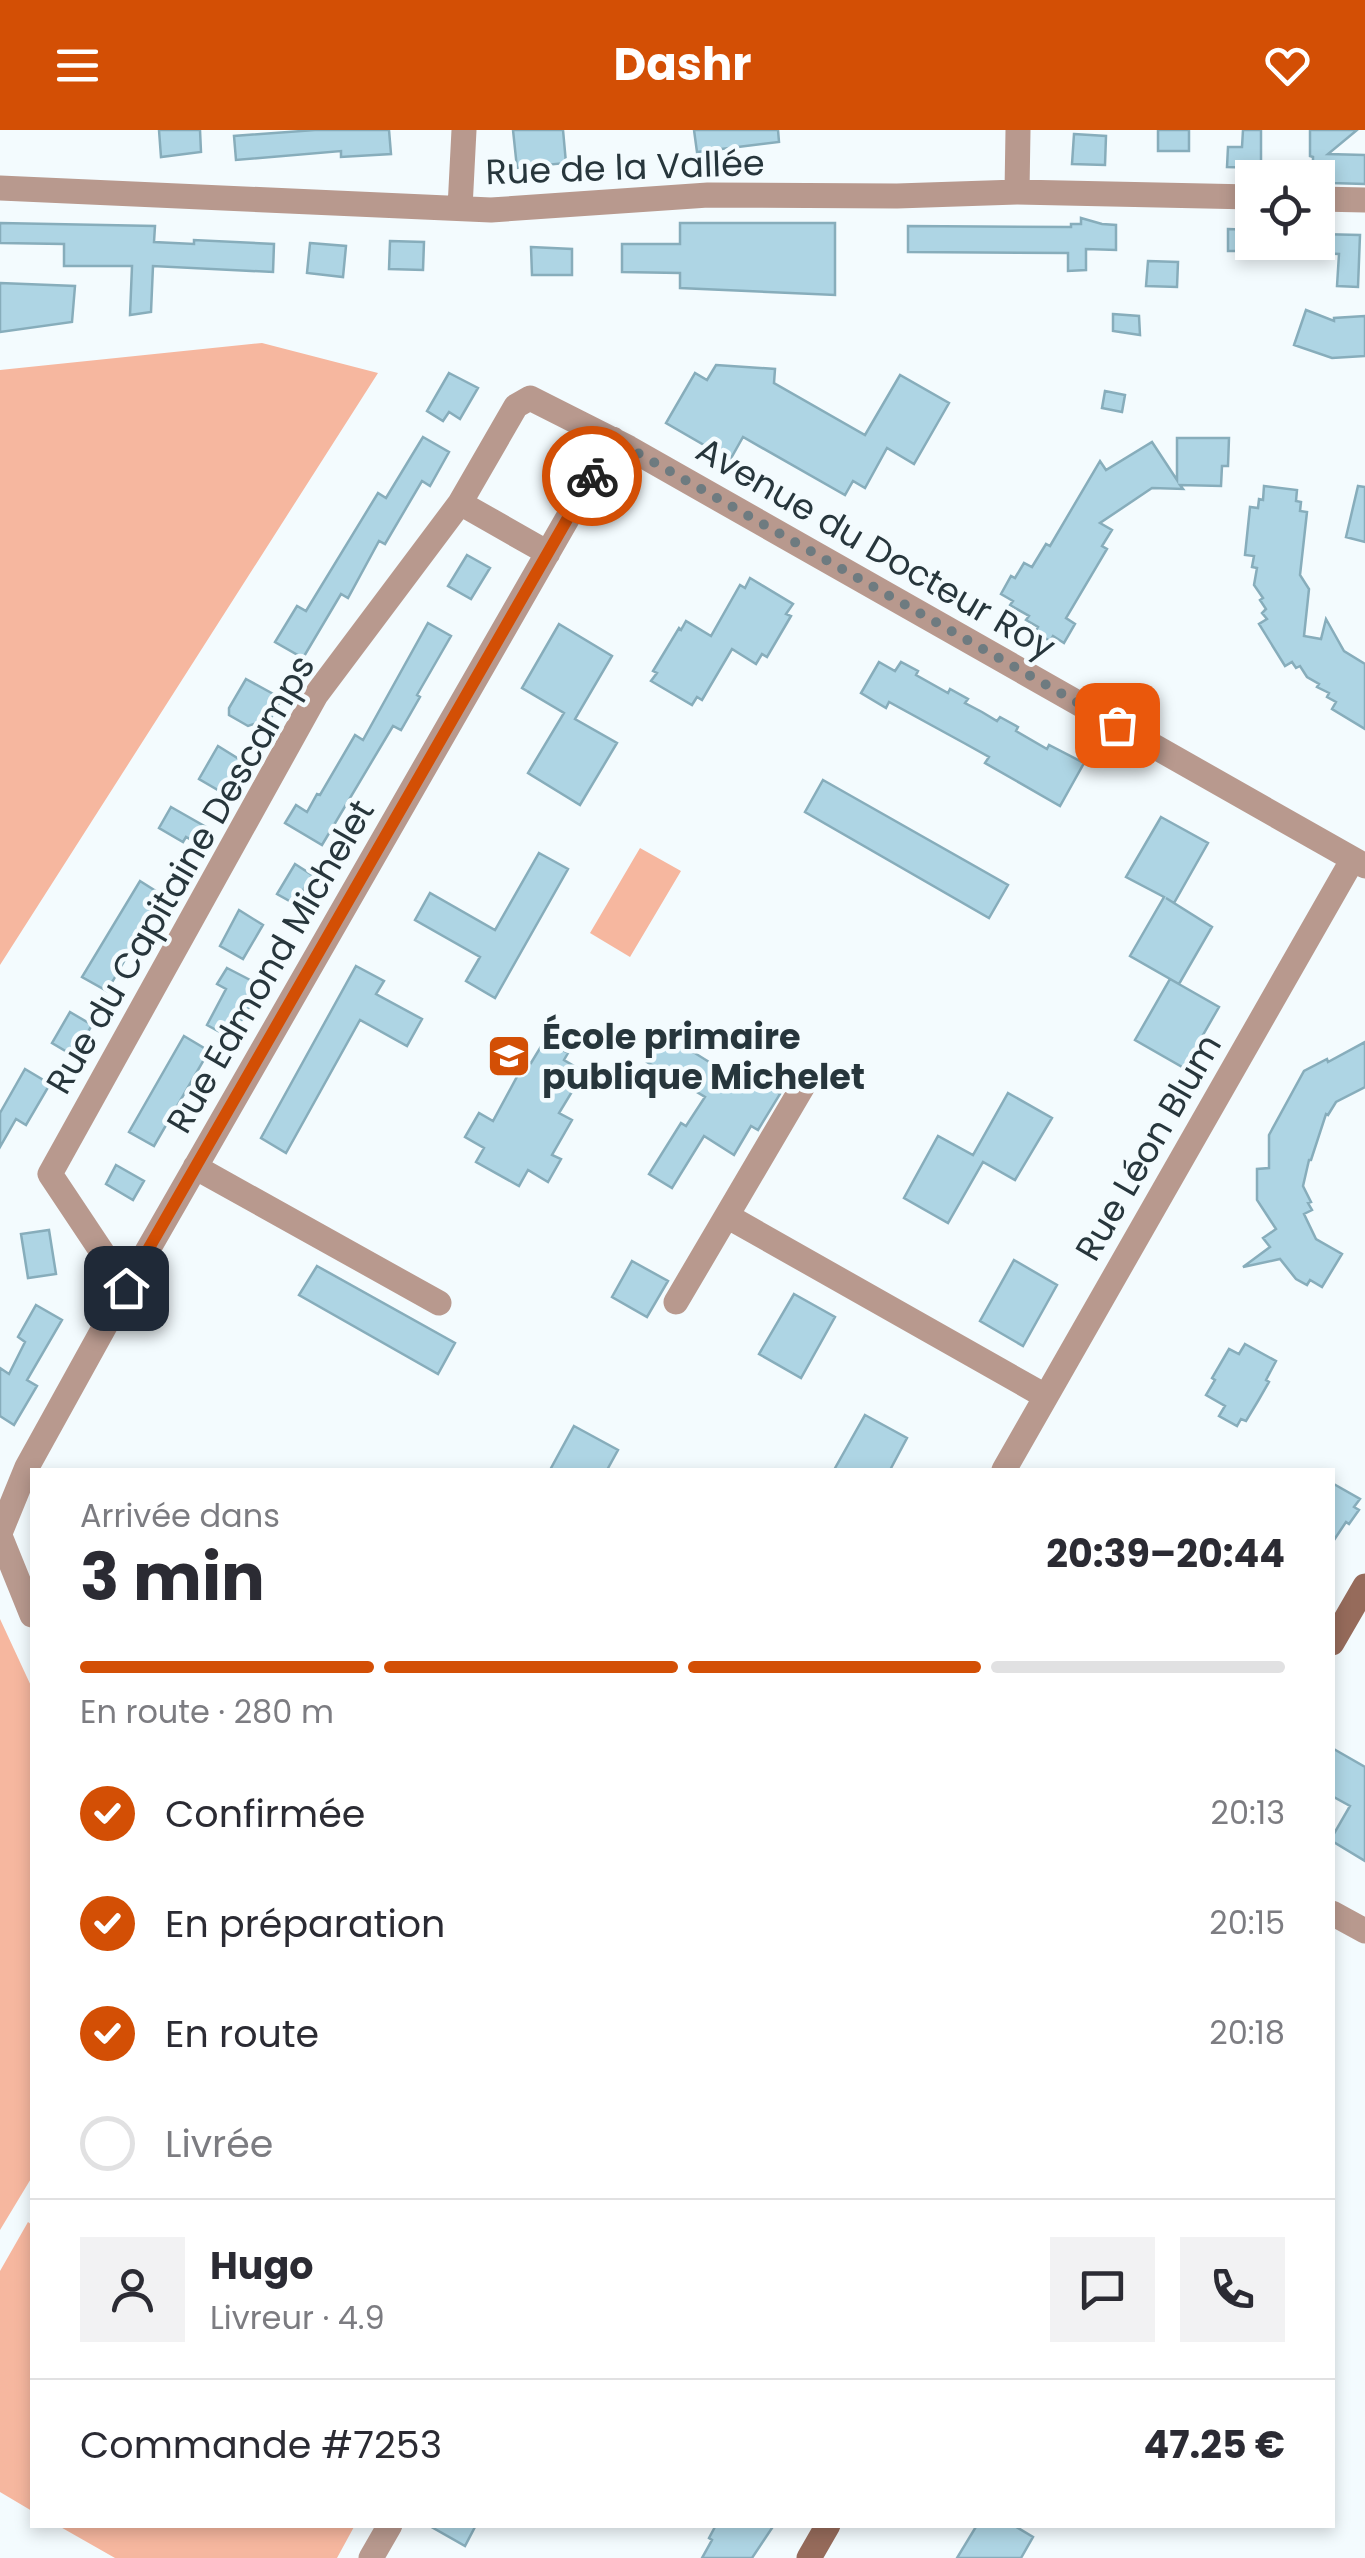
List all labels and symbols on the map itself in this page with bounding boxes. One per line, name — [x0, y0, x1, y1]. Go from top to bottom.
street label: Rue de la Vallée — [485, 138, 765, 196]
street label: Avenue du Docteur Roy — [687, 425, 1065, 671]
courier — [542, 426, 642, 526]
street label: Rue du Capitaine Descamps — [34, 646, 326, 1102]
pin — [1075, 683, 1160, 768]
street label: Rue Edmond Michelet — [154, 790, 386, 1142]
place label: École primaire publique Michelet — [542, 1012, 865, 1101]
street label: Rue Léon Blum — [1063, 1025, 1233, 1269]
school or university icon: École primaire publique Michelet — [486, 1033, 532, 1079]
pin — [84, 1246, 169, 1331]

